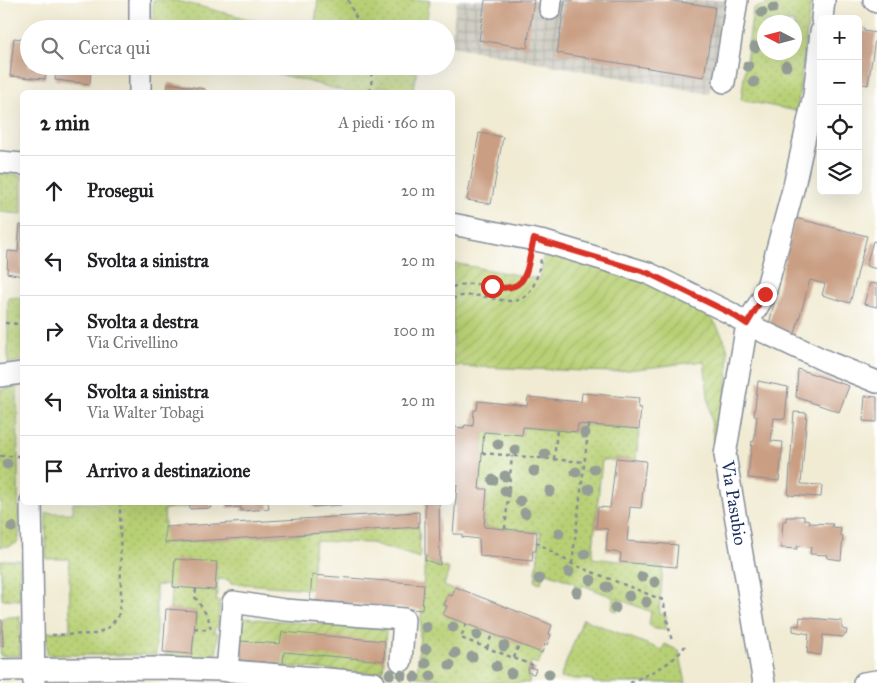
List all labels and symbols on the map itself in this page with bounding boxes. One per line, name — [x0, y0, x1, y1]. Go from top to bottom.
north arrow — [757, 15, 802, 60]
route start — [481, 275, 504, 298]
route end — [754, 283, 777, 306]
street label: Via Pasubio — [716, 458, 752, 547]

